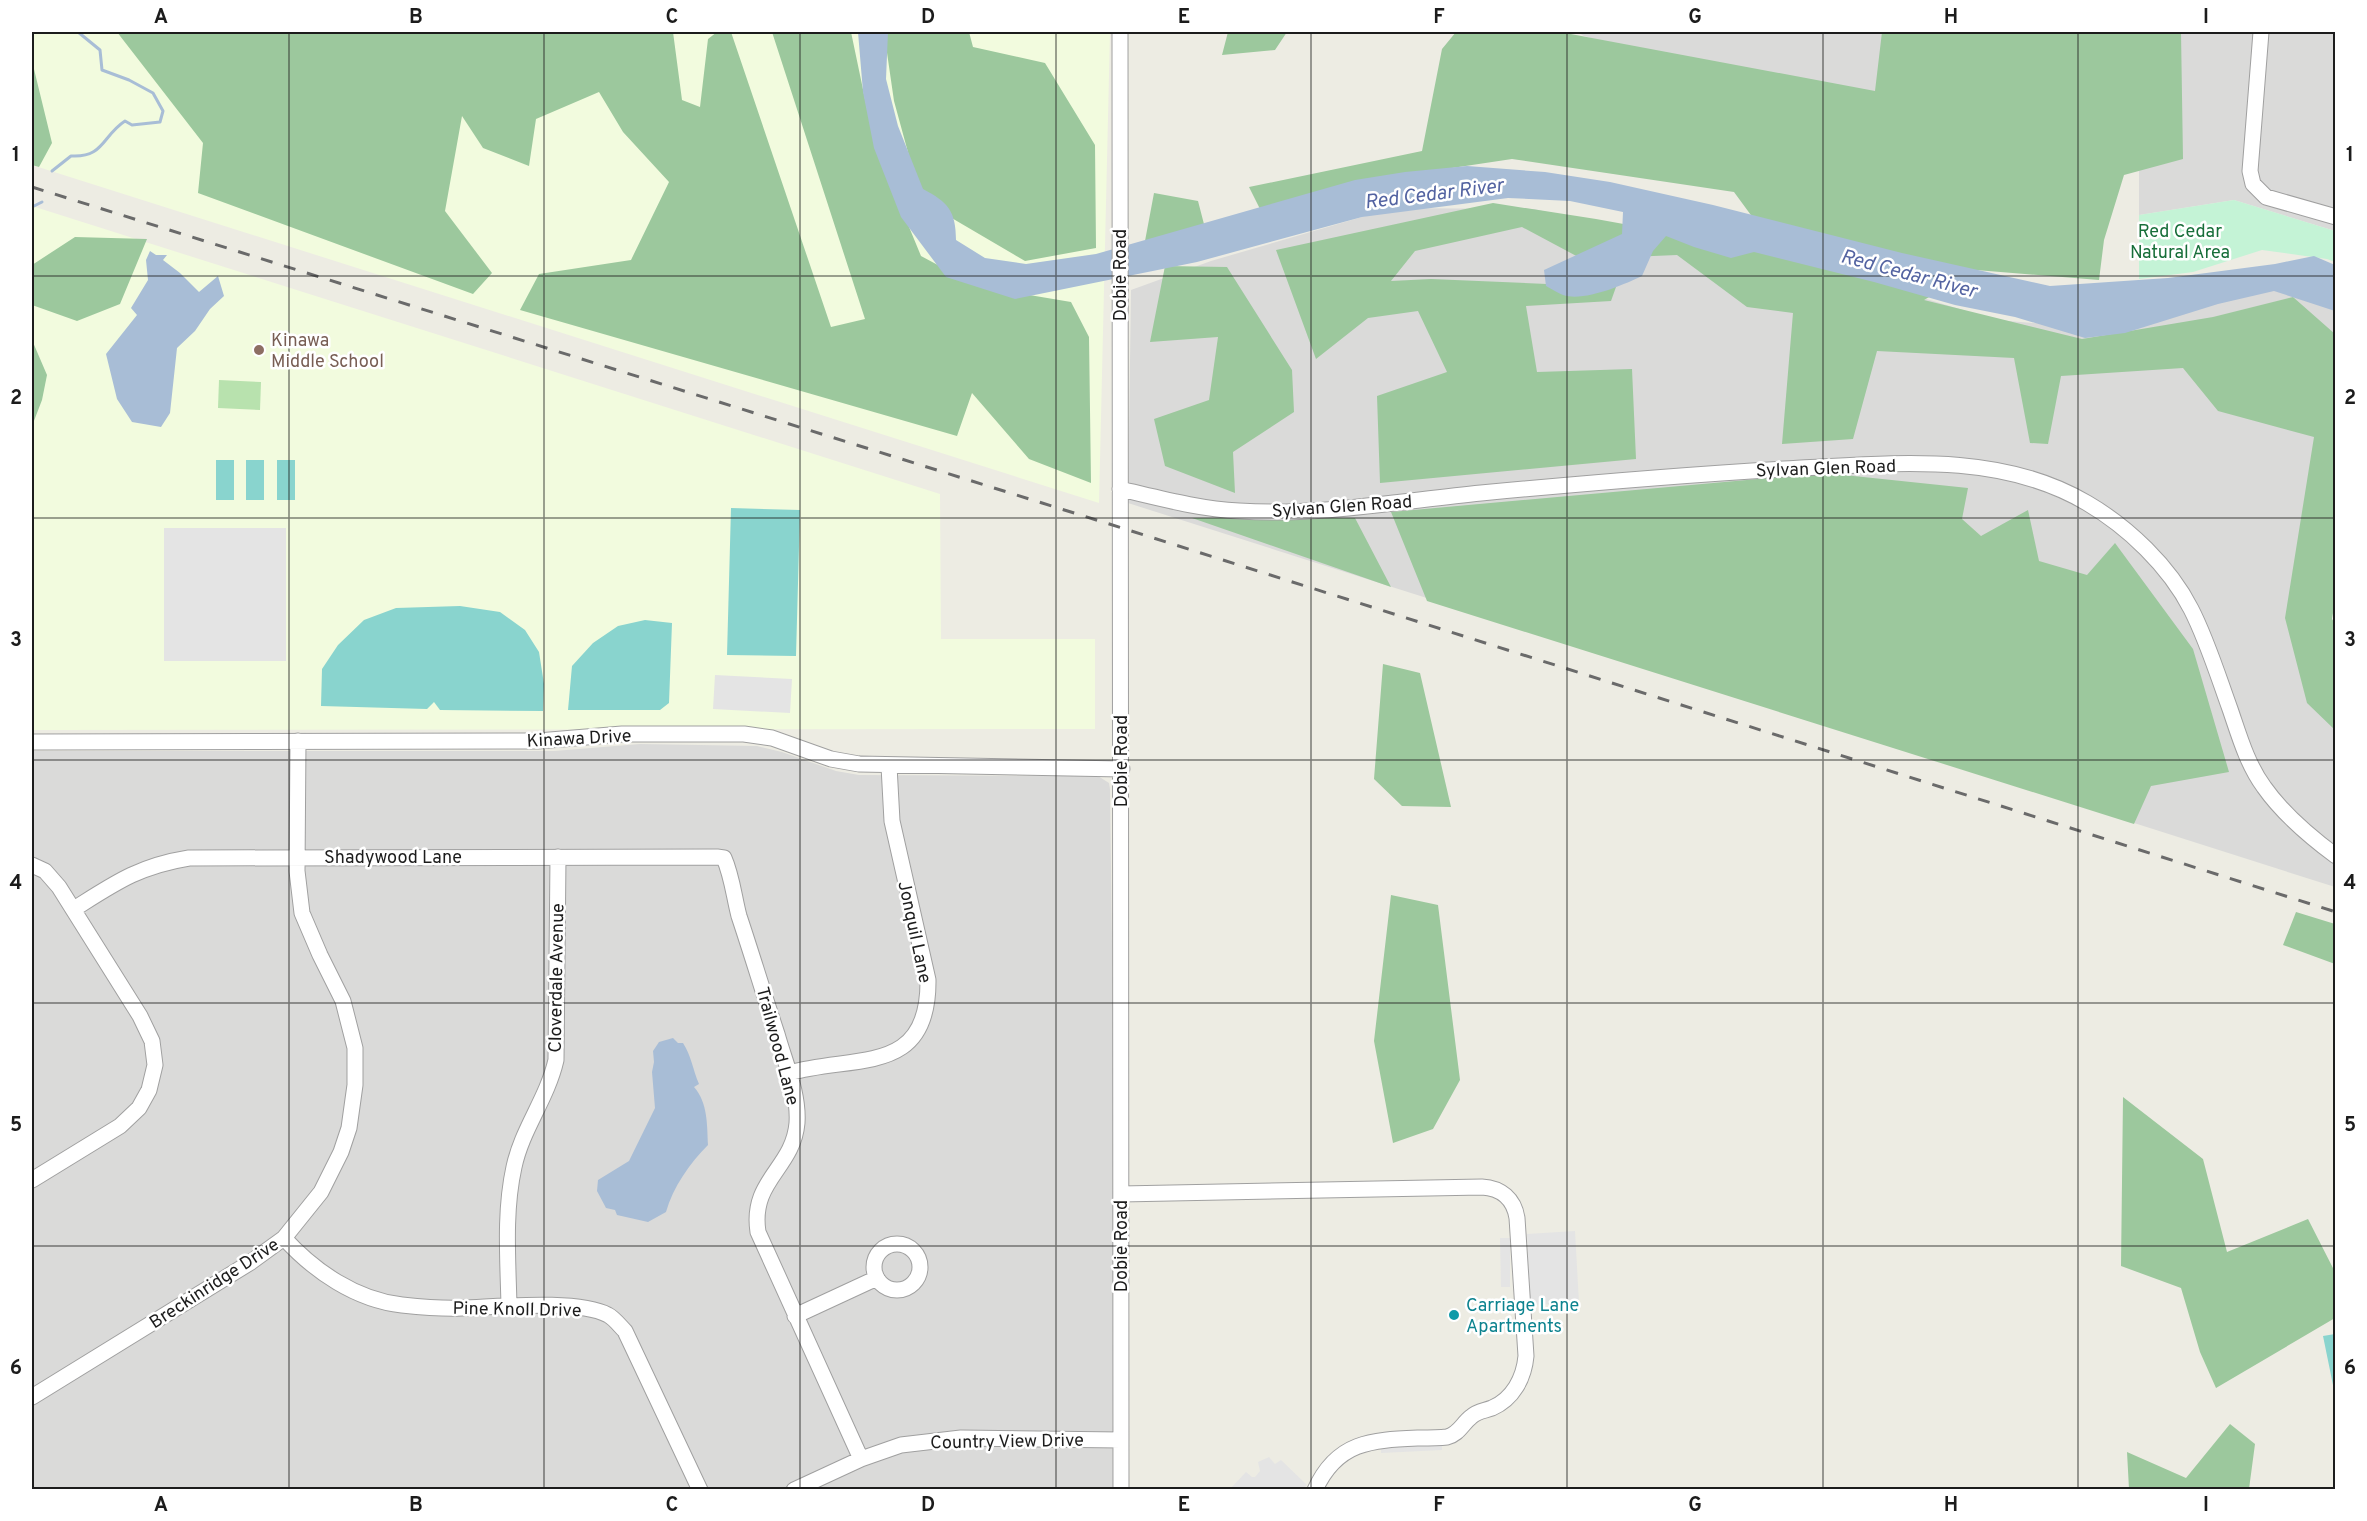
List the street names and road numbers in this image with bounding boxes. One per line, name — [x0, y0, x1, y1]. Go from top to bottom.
street label: Dobie Road — [1110, 229, 1133, 321]
street label: Sylvan Glen Road — [1755, 456, 1897, 483]
street label: Sylvan Glen Road — [1271, 491, 1413, 524]
street label: Dobie Road — [1111, 715, 1134, 807]
street label: Kinawa Drive — [526, 725, 632, 754]
street label: Shadywood Lane — [324, 847, 462, 870]
street label: Jonquil Lane — [891, 879, 936, 985]
street label: Cloverdale Avenue — [545, 903, 570, 1053]
street label: Trailwood Lane — [750, 985, 803, 1108]
street label: Dobie Road — [1111, 1200, 1134, 1292]
street label: Breckinridge Drive — [146, 1234, 284, 1335]
street label: Pine Knoll Drive — [452, 1298, 582, 1323]
street label: Country View Drive — [930, 1430, 1084, 1455]

